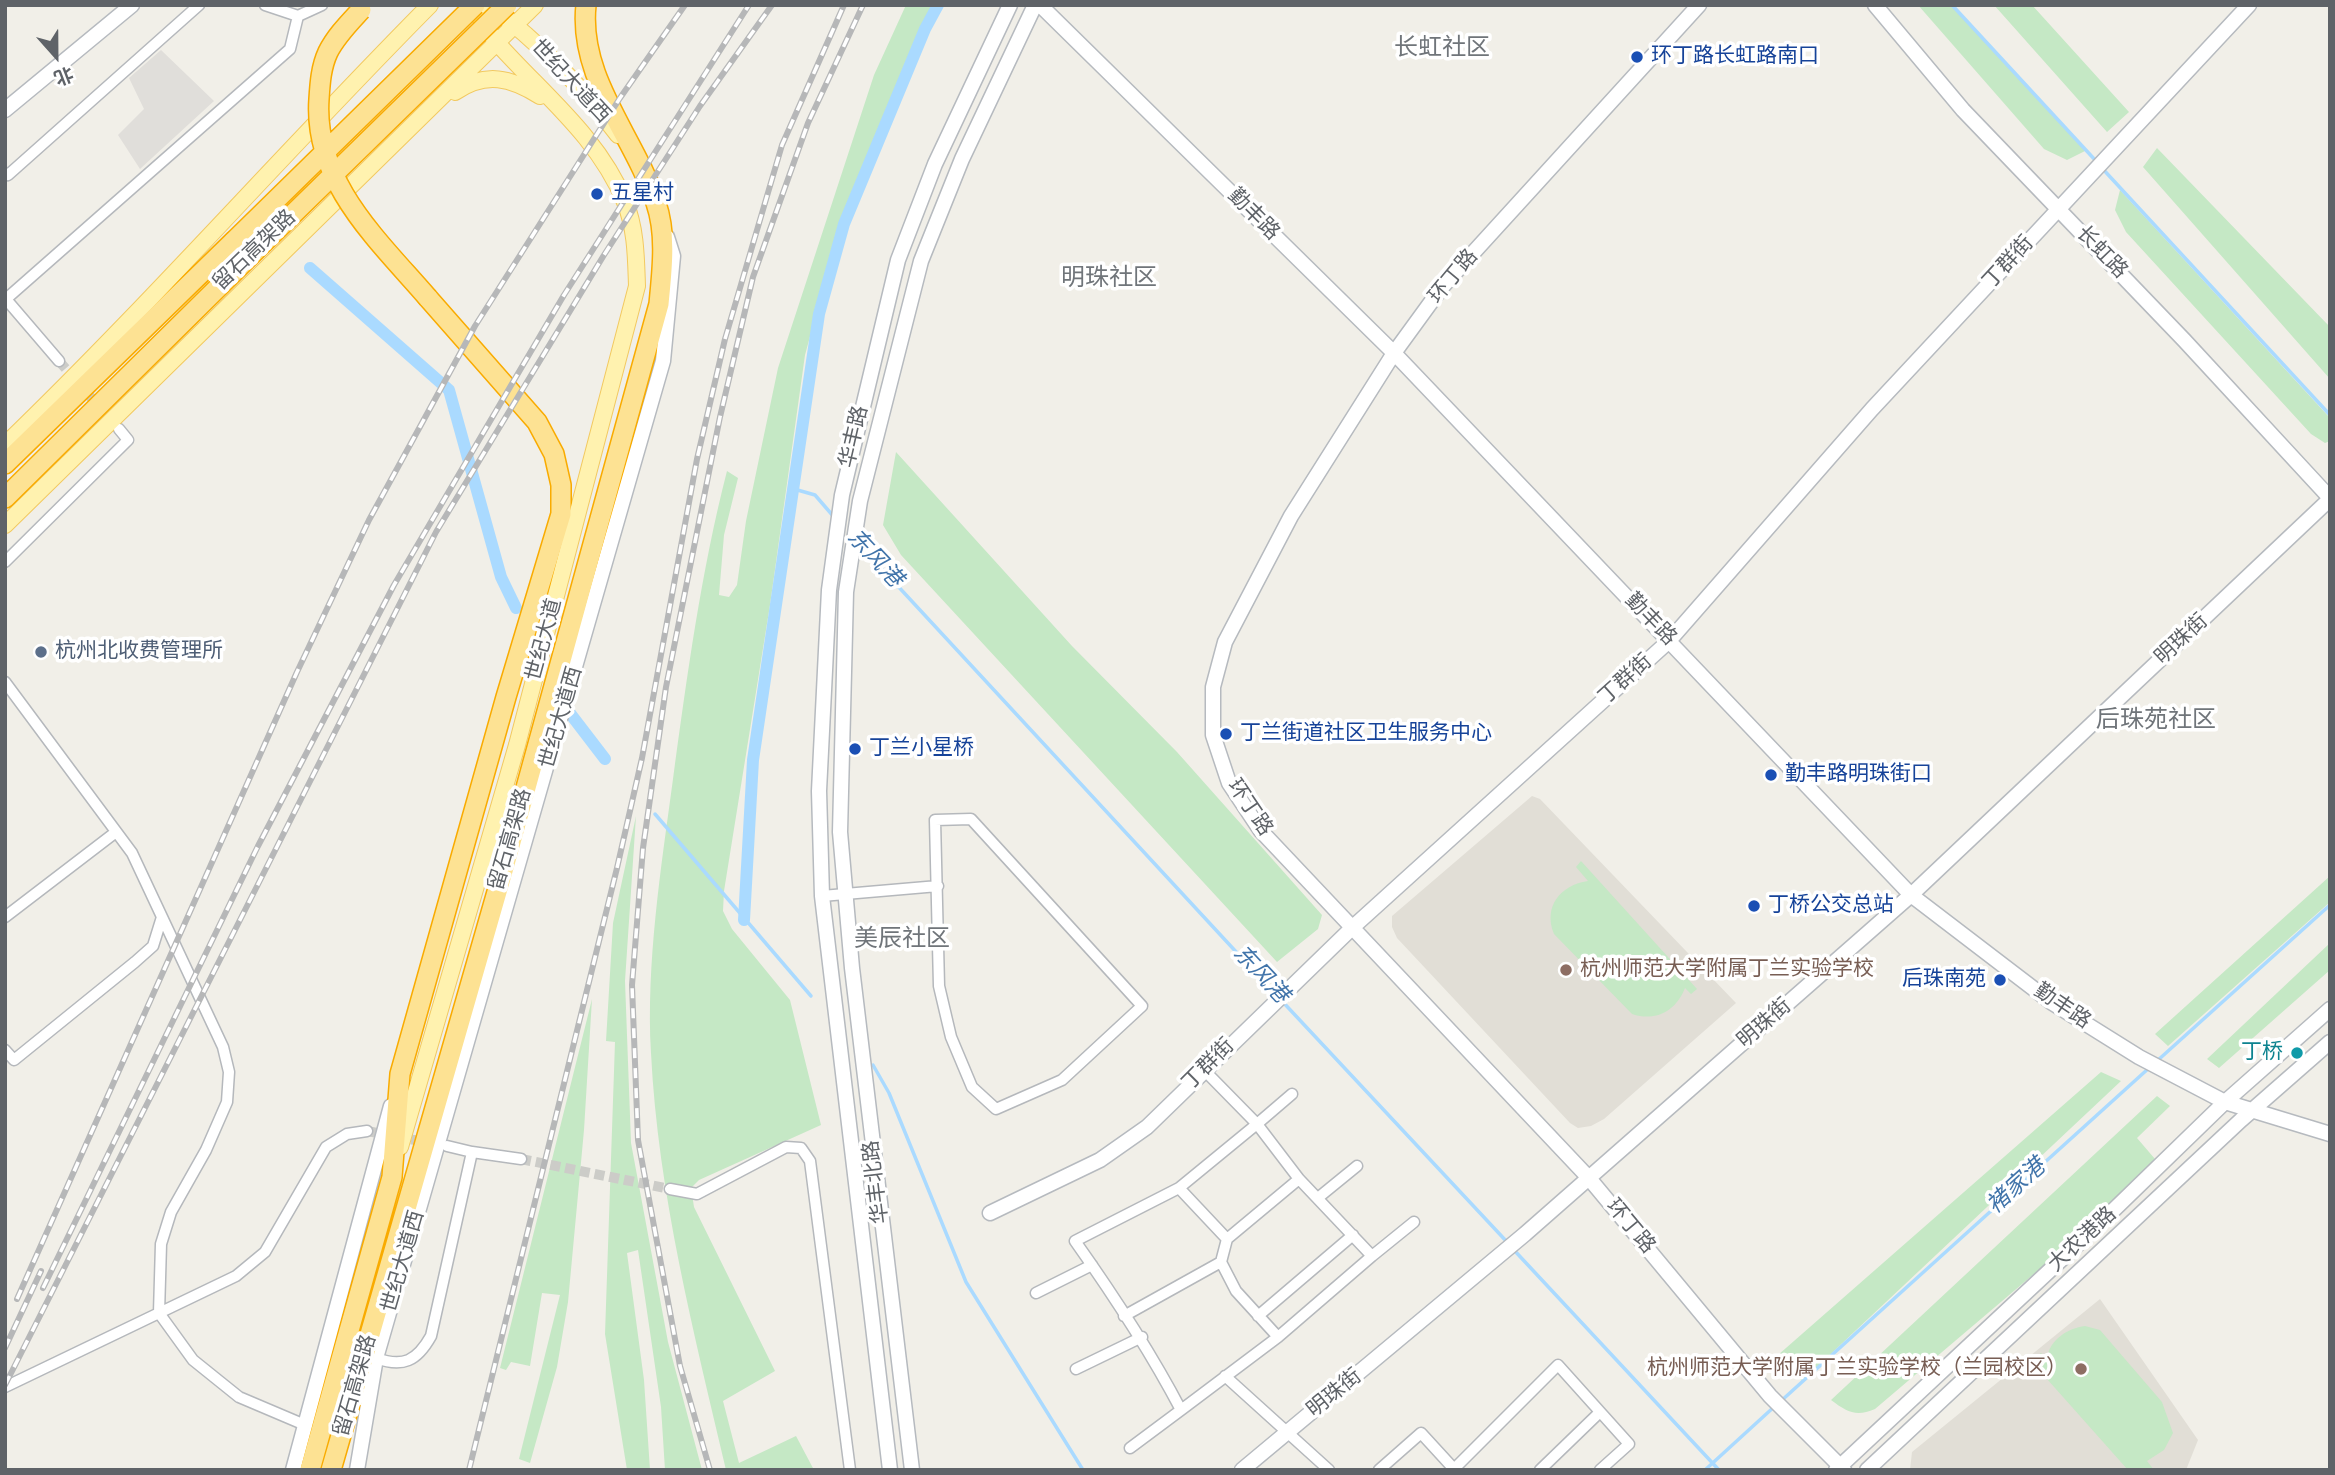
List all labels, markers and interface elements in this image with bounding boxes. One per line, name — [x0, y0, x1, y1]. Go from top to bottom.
north arrow — [21, 21, 91, 91]
street label: 世纪大道西 — [525, 35, 615, 129]
district label: 长虹社区 — [1394, 35, 1490, 63]
place label: 环丁路长虹路南口 — [1651, 44, 1819, 70]
marker: 环丁路长虹路南口 — [1629, 49, 1645, 65]
text: 北 — [50, 60, 77, 91]
place label: 五星村 — [611, 181, 674, 207]
street label: 勤丰路 — [1222, 184, 1284, 246]
marker: 五星村 — [589, 186, 605, 202]
street label: 留石高架路 — [208, 205, 302, 297]
street label: 长虹路 — [2070, 222, 2132, 284]
street label: 丁群街 — [1978, 231, 2040, 295]
street label: 环丁路 — [1424, 245, 1484, 309]
district label: 明珠社区 — [1061, 265, 1157, 293]
street label: 华丰路 — [836, 403, 874, 471]
water label: 东风港 — [840, 524, 908, 594]
street label: 勤丰路 — [1619, 589, 1681, 651]
street label: 世纪大道 — [522, 596, 568, 684]
street label: 明珠街 — [2150, 609, 2214, 671]
place label: 杭州北收费管理所 — [55, 639, 223, 665]
marker: 杭州北收费管理所 — [33, 644, 49, 660]
street label: 丁群街 — [1594, 650, 1658, 710]
street label: 世纪大道西 — [535, 664, 589, 772]
district label: 后珠苑社区 — [2096, 707, 2216, 735]
place label: 丁兰街道社区卫生服务中心 — [1240, 721, 1492, 747]
marker: 丁兰街道社区卫生服务中心 — [1218, 726, 1234, 742]
place label: 丁兰小星桥 — [869, 736, 974, 762]
marker: 丁兰小星桥 — [847, 741, 863, 757]
place label: 勤丰路明珠街口 — [1785, 762, 1932, 788]
marker: 勤丰路明珠街口 — [1763, 767, 1779, 783]
street label: 环丁路 — [1221, 775, 1277, 841]
street label: 留石高架路 — [484, 786, 538, 894]
place label: 丁桥公交总站 — [1768, 893, 1894, 919]
marker: 丁桥公交总站 — [1746, 898, 1762, 914]
district label: 美辰社区 — [854, 926, 950, 954]
water label: 东风港 — [1226, 940, 1294, 1010]
place label: 杭州师范大学附属丁兰实验学校 — [1580, 957, 1874, 983]
marker: 杭州师范大学附属丁兰实验学校 — [1558, 962, 1574, 978]
place label: 后珠南苑 — [1902, 967, 1986, 993]
marker: 后珠南苑 — [1992, 972, 2008, 988]
street label: 勤丰路 — [2029, 979, 2095, 1035]
street label: 明珠街 — [1733, 994, 1797, 1054]
street label: 丁群街 — [1178, 1034, 1240, 1096]
place label: 丁桥 — [2241, 1040, 2283, 1066]
marker: 丁桥 — [2289, 1045, 2305, 1061]
street label: 华丰北路 — [859, 1139, 895, 1225]
water label: 褚家港 — [1982, 1154, 2052, 1220]
street label: 环丁路 — [1600, 1195, 1660, 1259]
street label: 大农港路 — [2044, 1202, 2122, 1278]
street label: 世纪大道西 — [377, 1208, 431, 1316]
street label: 留石高架路 — [329, 1332, 383, 1440]
place label: 杭州师范大学附属丁兰实验学校（兰园校区） — [1647, 1356, 2067, 1382]
marker: 杭州师范大学附属丁兰实验学校（兰园校区） — [2073, 1361, 2089, 1377]
street label: 明珠街 — [1303, 1364, 1367, 1424]

